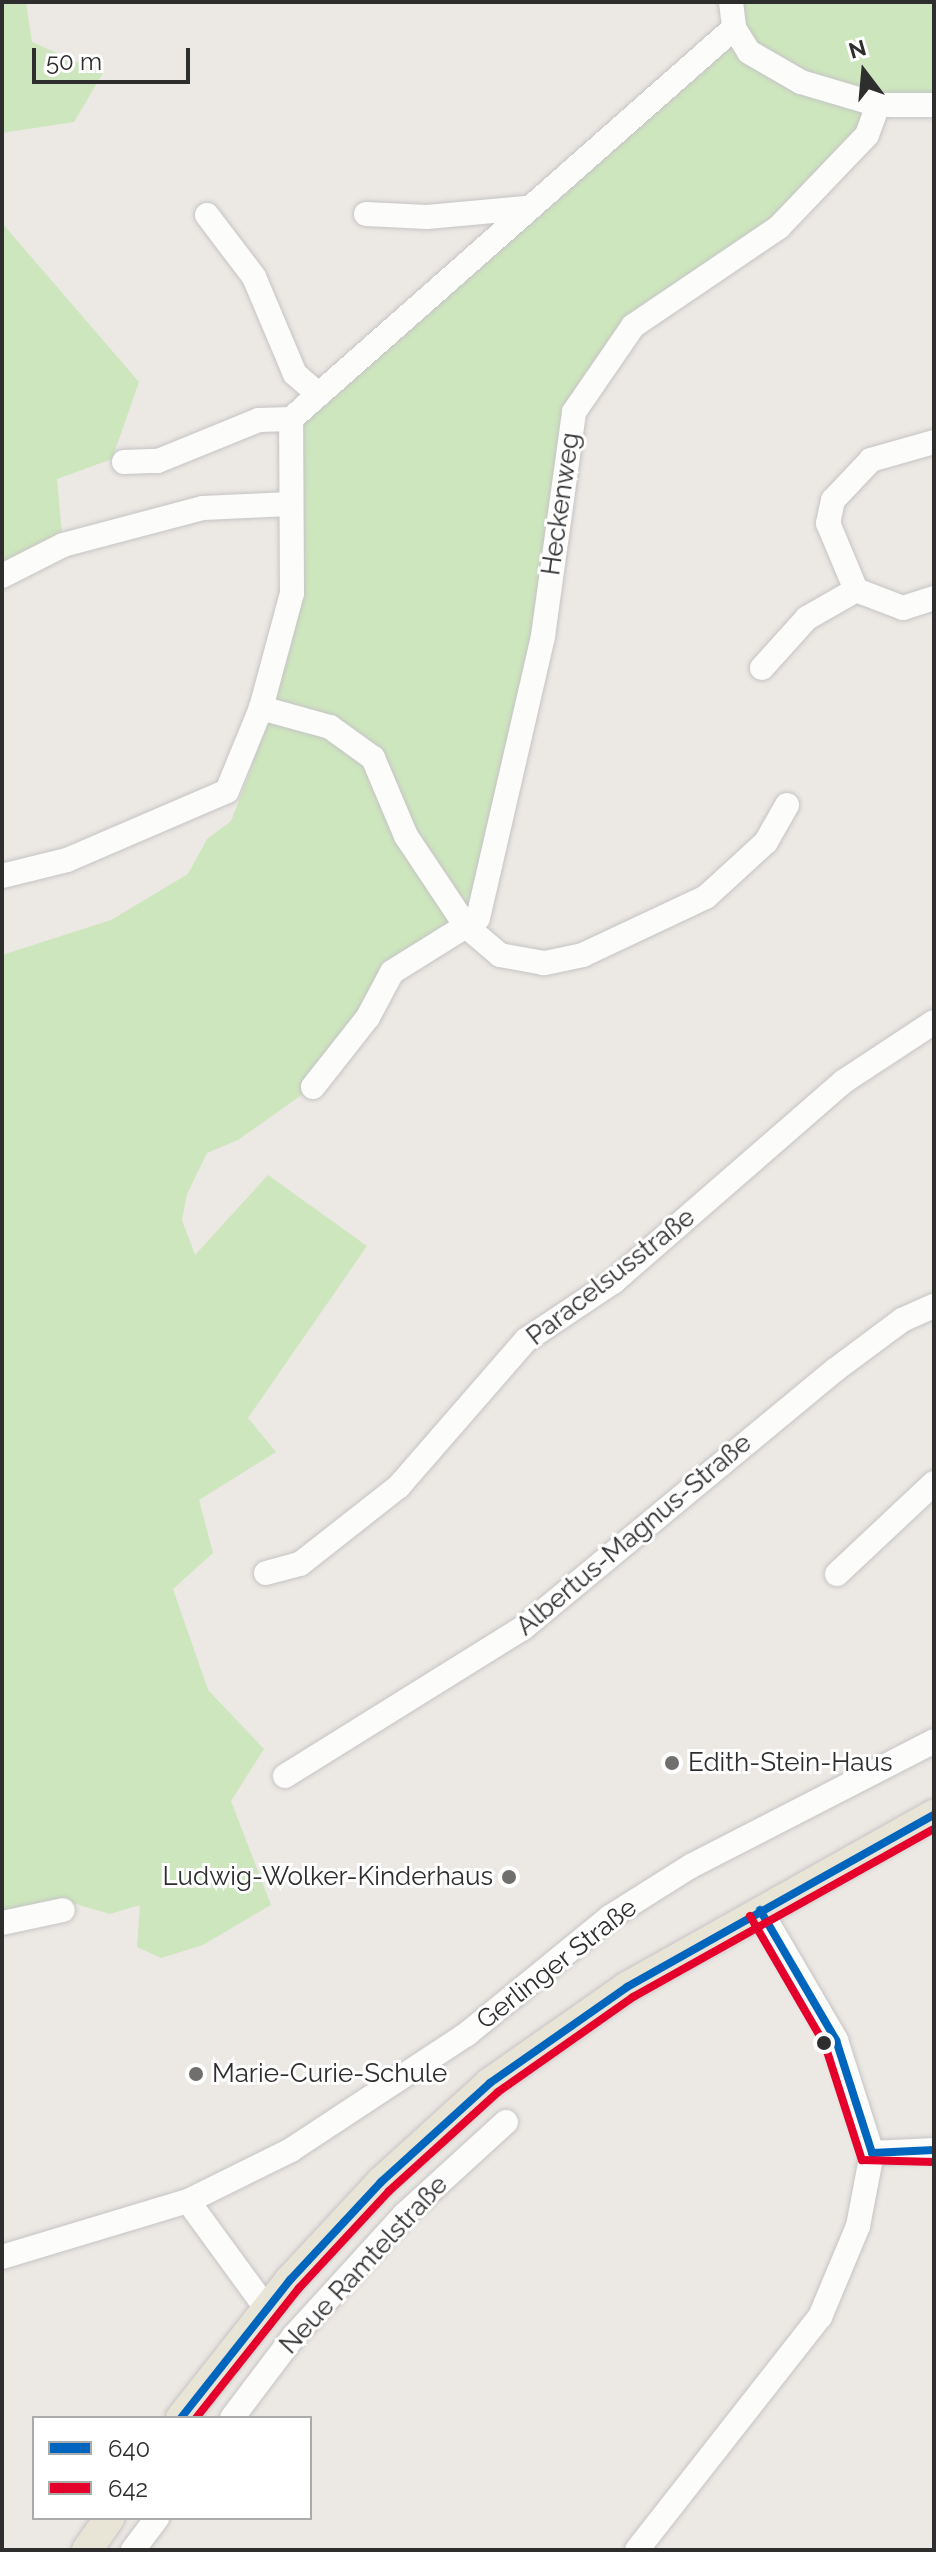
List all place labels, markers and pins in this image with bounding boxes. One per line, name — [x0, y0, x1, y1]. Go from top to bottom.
place label: Edith-Stein-Haus — [688, 1747, 892, 1779]
marker: Edith-Stein-Haus — [663, 1754, 681, 1772]
place label: Ludwig-Wolker-Kinderhaus — [162, 1861, 493, 1893]
marker: Ludwig-Wolker-Kinderhaus — [500, 1868, 518, 1886]
unlabelled marker — [816, 2035, 832, 2051]
place label: Marie-Curie-Schule — [212, 2058, 447, 2090]
marker: Marie-Curie-Schule — [187, 2065, 205, 2083]

